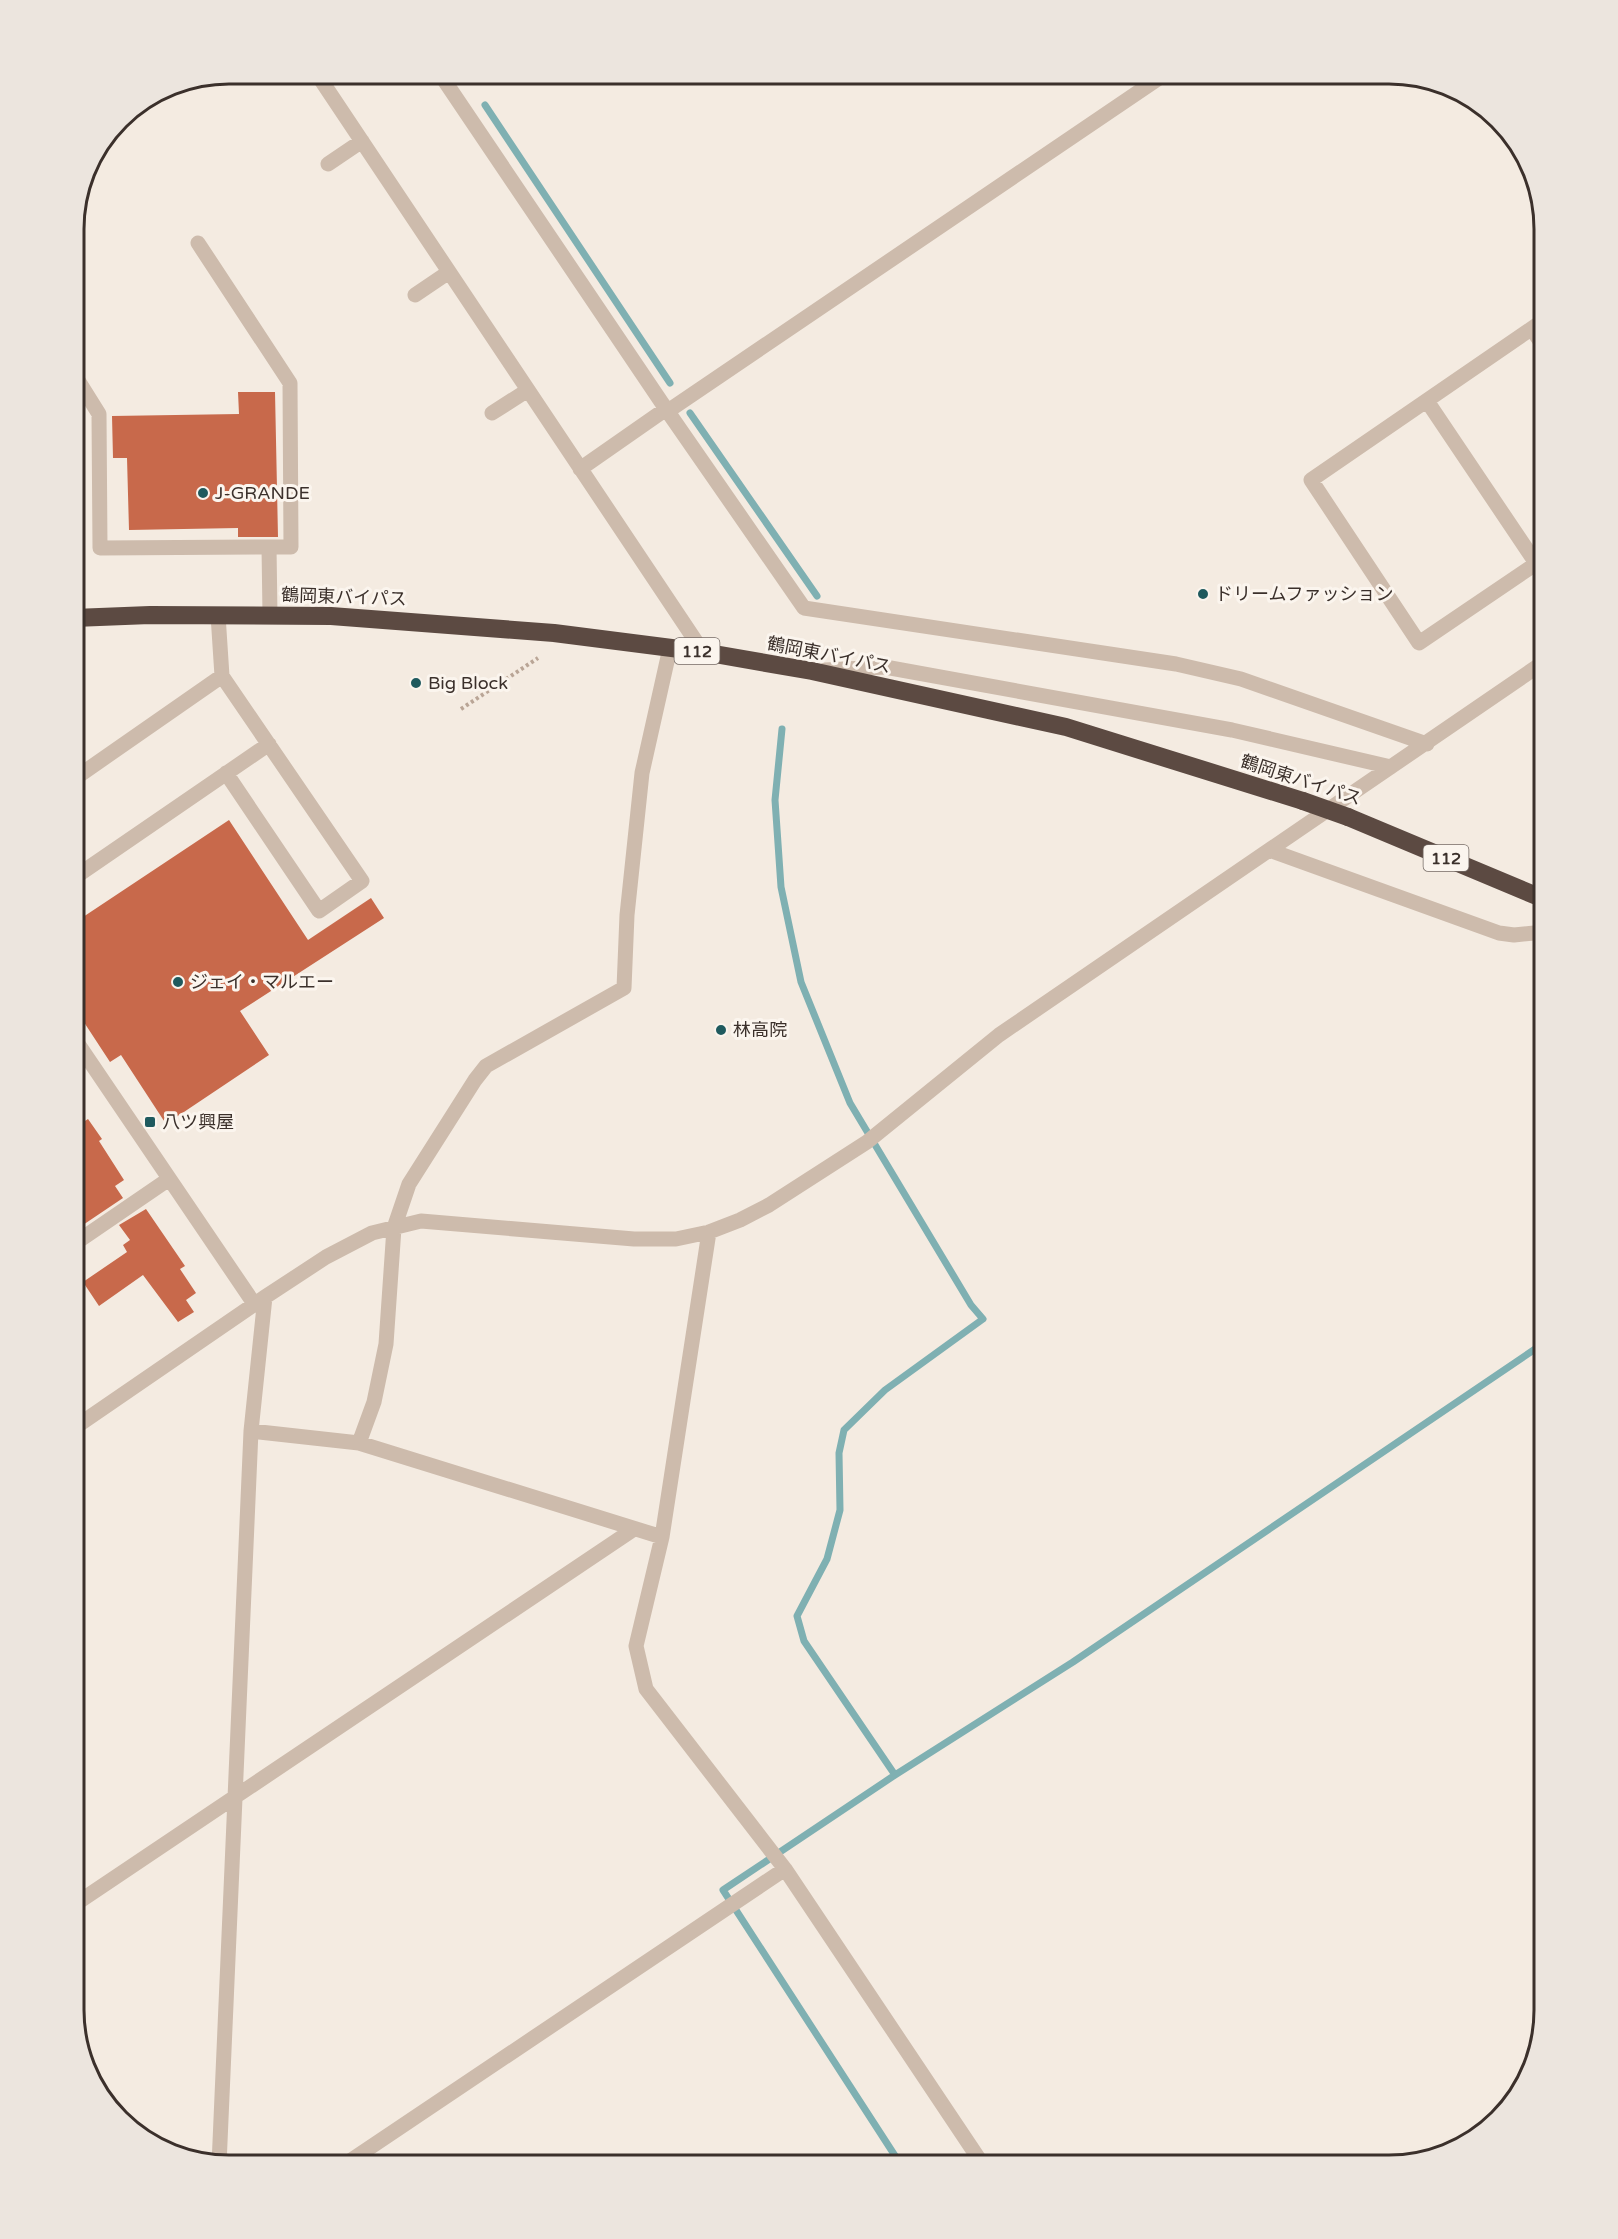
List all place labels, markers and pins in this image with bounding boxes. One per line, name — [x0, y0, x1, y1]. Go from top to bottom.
place label: J-GRANDE — [215, 482, 310, 504]
marker: J-GRANDE — [196, 486, 210, 500]
place label: ドリームファッション — [1215, 583, 1393, 605]
marker: ドリームファッション — [1196, 587, 1210, 601]
place label: Big Block — [428, 672, 508, 694]
marker: Big Block — [409, 676, 423, 690]
place label: ジェイ・マルエー — [190, 971, 334, 993]
marker: ジェイ・マルエー — [171, 975, 185, 989]
place label: 林高院 — [733, 1019, 787, 1041]
marker: 林高院 — [714, 1023, 728, 1037]
place label: 八ツ興屋 — [162, 1111, 234, 1133]
marker: 八ツ興屋 — [143, 1115, 157, 1129]

